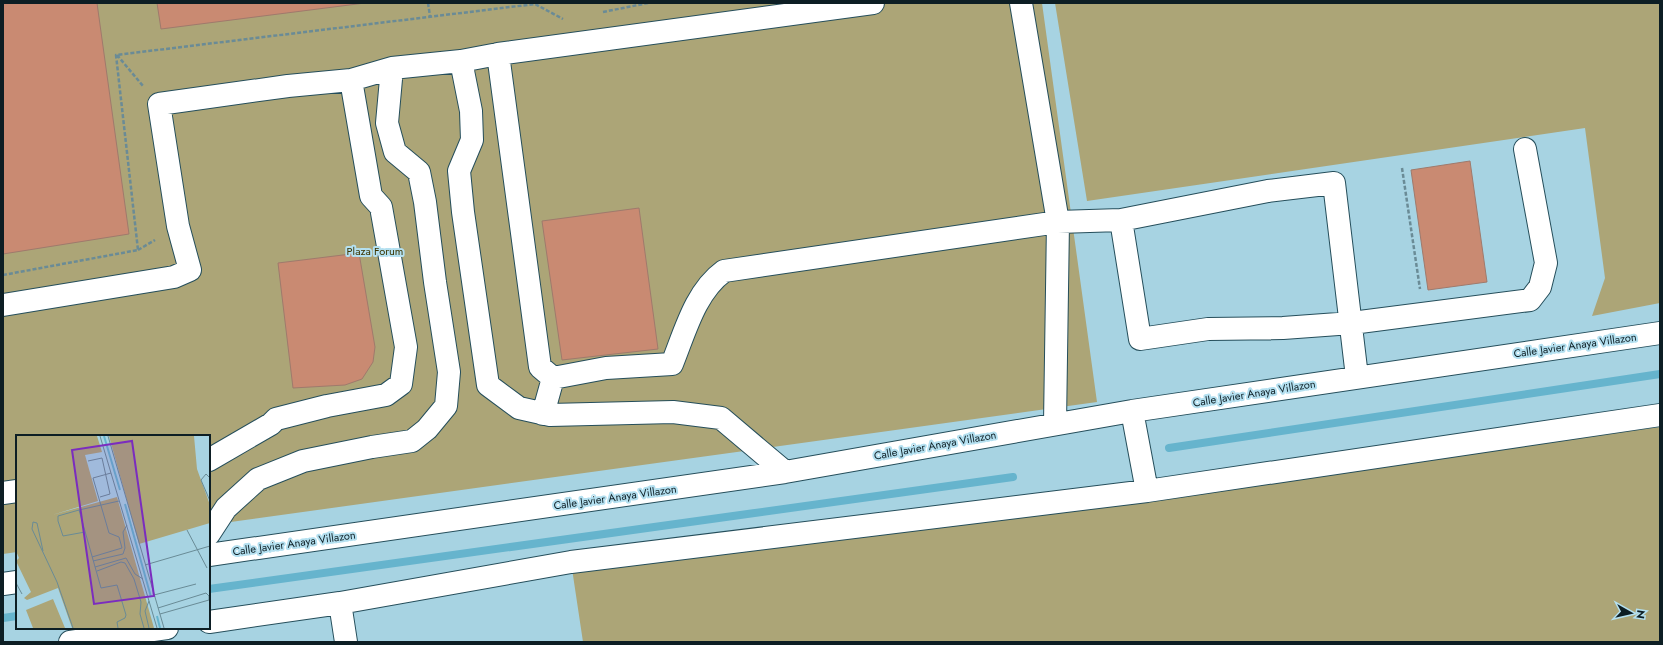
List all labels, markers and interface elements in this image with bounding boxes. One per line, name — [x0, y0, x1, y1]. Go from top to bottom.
park label: Plaza Forum — [347, 243, 403, 259]
street label: Calle Javier Anaya Villazon — [1512, 328, 1638, 362]
street label: Calle Javier Anaya Villazon — [1192, 375, 1316, 411]
street label: Calle Javier Anaya Villazon — [873, 426, 997, 464]
inset map — [16, 435, 210, 629]
street label: Calle Javier Anaya Villazon — [552, 480, 678, 514]
street label: Calle Javier Anaya Villazon — [231, 526, 357, 560]
north arrow — [1611, 593, 1651, 633]
text: N — [1632, 609, 1649, 620]

